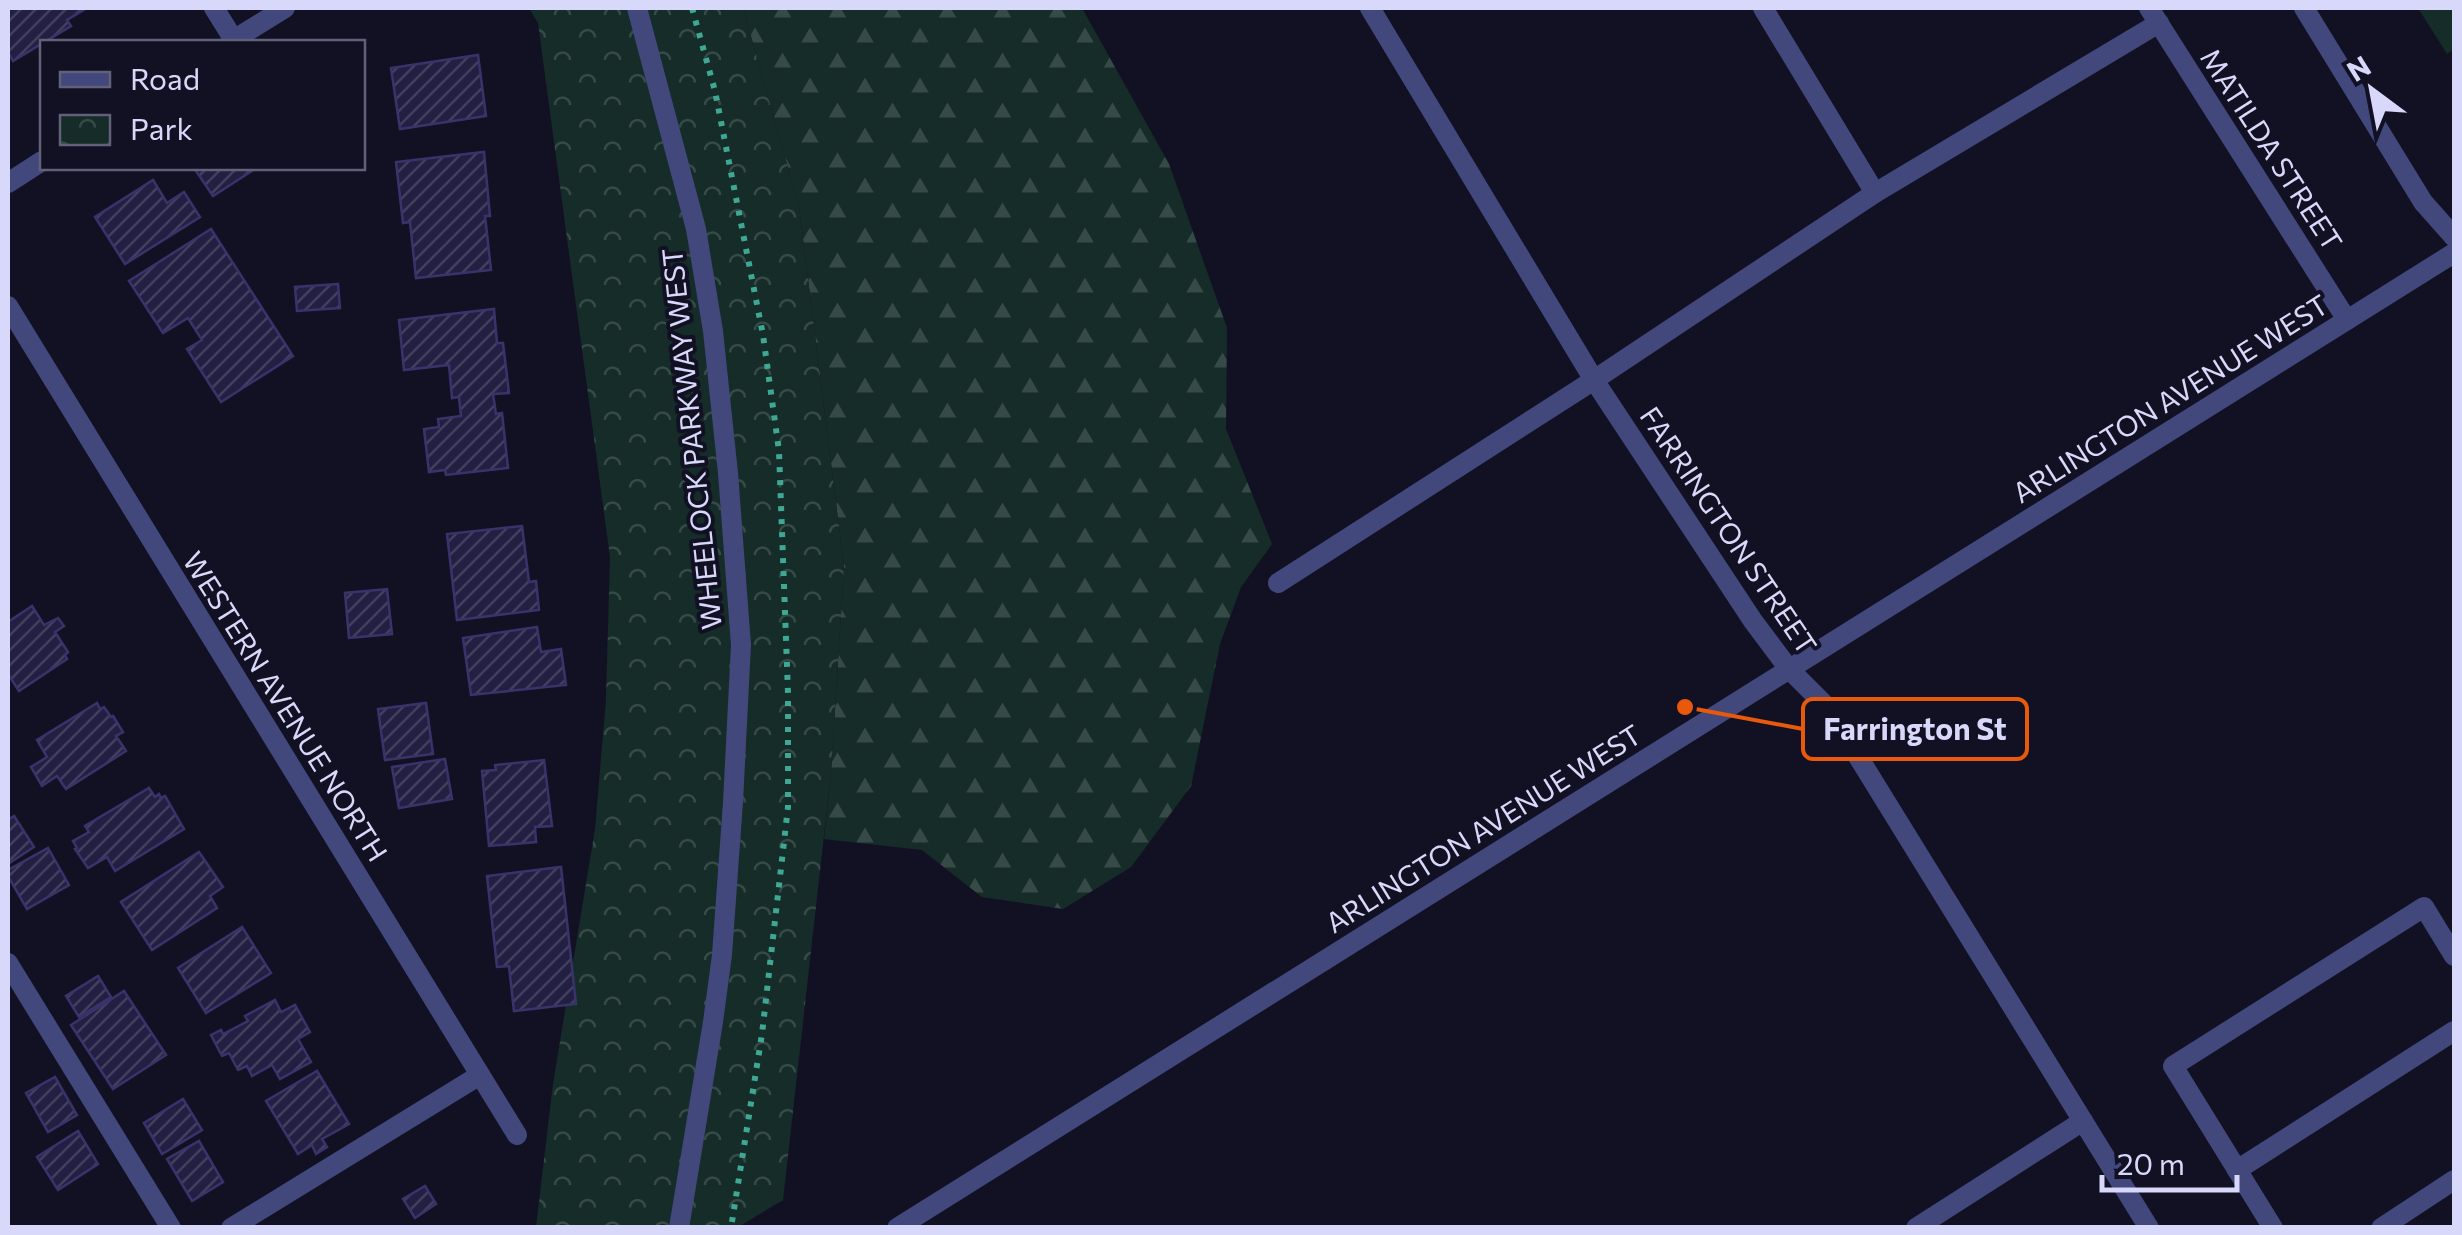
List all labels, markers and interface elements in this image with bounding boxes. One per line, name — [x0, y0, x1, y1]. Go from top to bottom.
legend — [40, 40, 365, 170]
north arrow — [2322, 40, 2422, 140]
street label: MATILDA STREET — [2194, 42, 2350, 256]
text: N — [2340, 48, 2376, 88]
text: Road — [130, 59, 200, 96]
text: Park — [130, 109, 193, 146]
street label: WHEELOCK PARKWAY WEST — [654, 246, 728, 632]
street label: ARLINGTON AVENUE WEST — [2006, 287, 2334, 509]
street label: FARRINGTON STREET — [1633, 400, 1825, 660]
street label: WESTERN AVENUE NORTH — [177, 545, 395, 867]
callout: Farrington St — [1803, 699, 2027, 759]
text: Farrington St — [1823, 709, 2007, 746]
street label: ARLINGTON AVENUE WEST — [1319, 717, 1647, 939]
scale bar — [2102, 1130, 2237, 1192]
text: 20 m — [2117, 1144, 2185, 1181]

